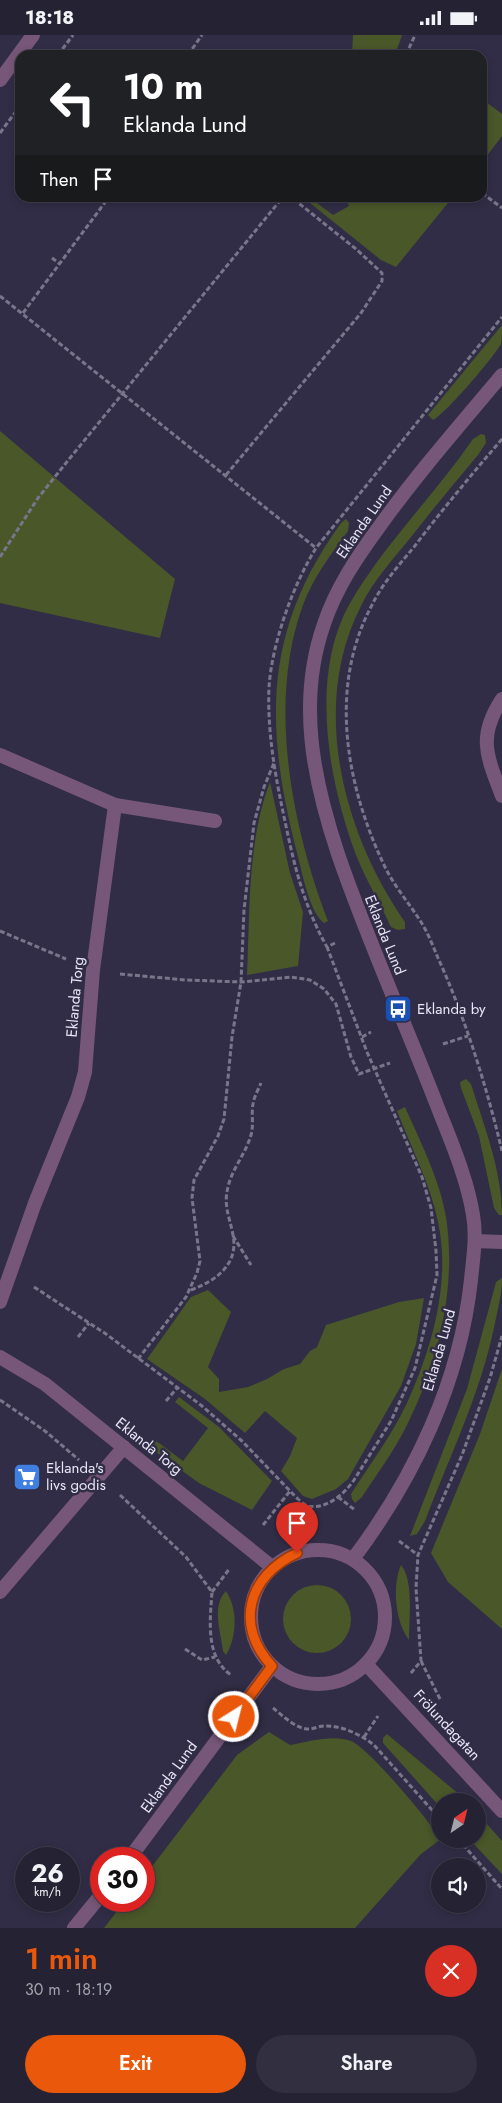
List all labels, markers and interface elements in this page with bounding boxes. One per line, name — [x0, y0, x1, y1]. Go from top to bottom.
text: 18:18 — [25, 4, 74, 31]
text: 10 m — [123, 62, 203, 112]
icon: left — [40, 70, 105, 135]
text: Eklanda Lund — [123, 108, 247, 140]
icon: arrive — [89, 165, 117, 193]
text: Then — [40, 166, 79, 193]
street label: Eklanda Lund — [331, 481, 397, 563]
street label: Eklanda Lund — [359, 892, 411, 978]
street label: Eklanda Torg — [61, 956, 89, 1038]
bus stop icon: Eklanda by — [383, 994, 413, 1024]
place label: Eklanda by — [417, 998, 486, 1020]
street label: Eklanda Lund — [417, 1306, 461, 1394]
street label: Eklanda Torg — [111, 1412, 187, 1480]
place label: Eklanda's livs godis — [46, 1457, 106, 1496]
supermarket icon: Eklanda's livs godis — [12, 1462, 42, 1492]
pin — [276, 1502, 318, 1553]
icon: arrive — [283, 1509, 311, 1537]
street label: Frölundagatan — [408, 1685, 486, 1765]
position arrow — [207, 1690, 259, 1742]
street label: Eklanda Lund — [135, 1736, 203, 1818]
north arrow — [431, 1793, 486, 1847]
map controls — [431, 1793, 486, 1913]
speed limit sign: 30 — [90, 1847, 155, 1912]
text: 26 — [31, 1855, 64, 1891]
button: sound — [431, 1858, 486, 1913]
text: km/h — [34, 1883, 61, 1901]
text: 1 min — [25, 1937, 98, 1980]
button: close — [425, 1945, 477, 1997]
text: 30 m · 18:19 — [25, 1978, 112, 2001]
button: Exit — [25, 2035, 246, 2093]
button: Share — [256, 2035, 477, 2093]

